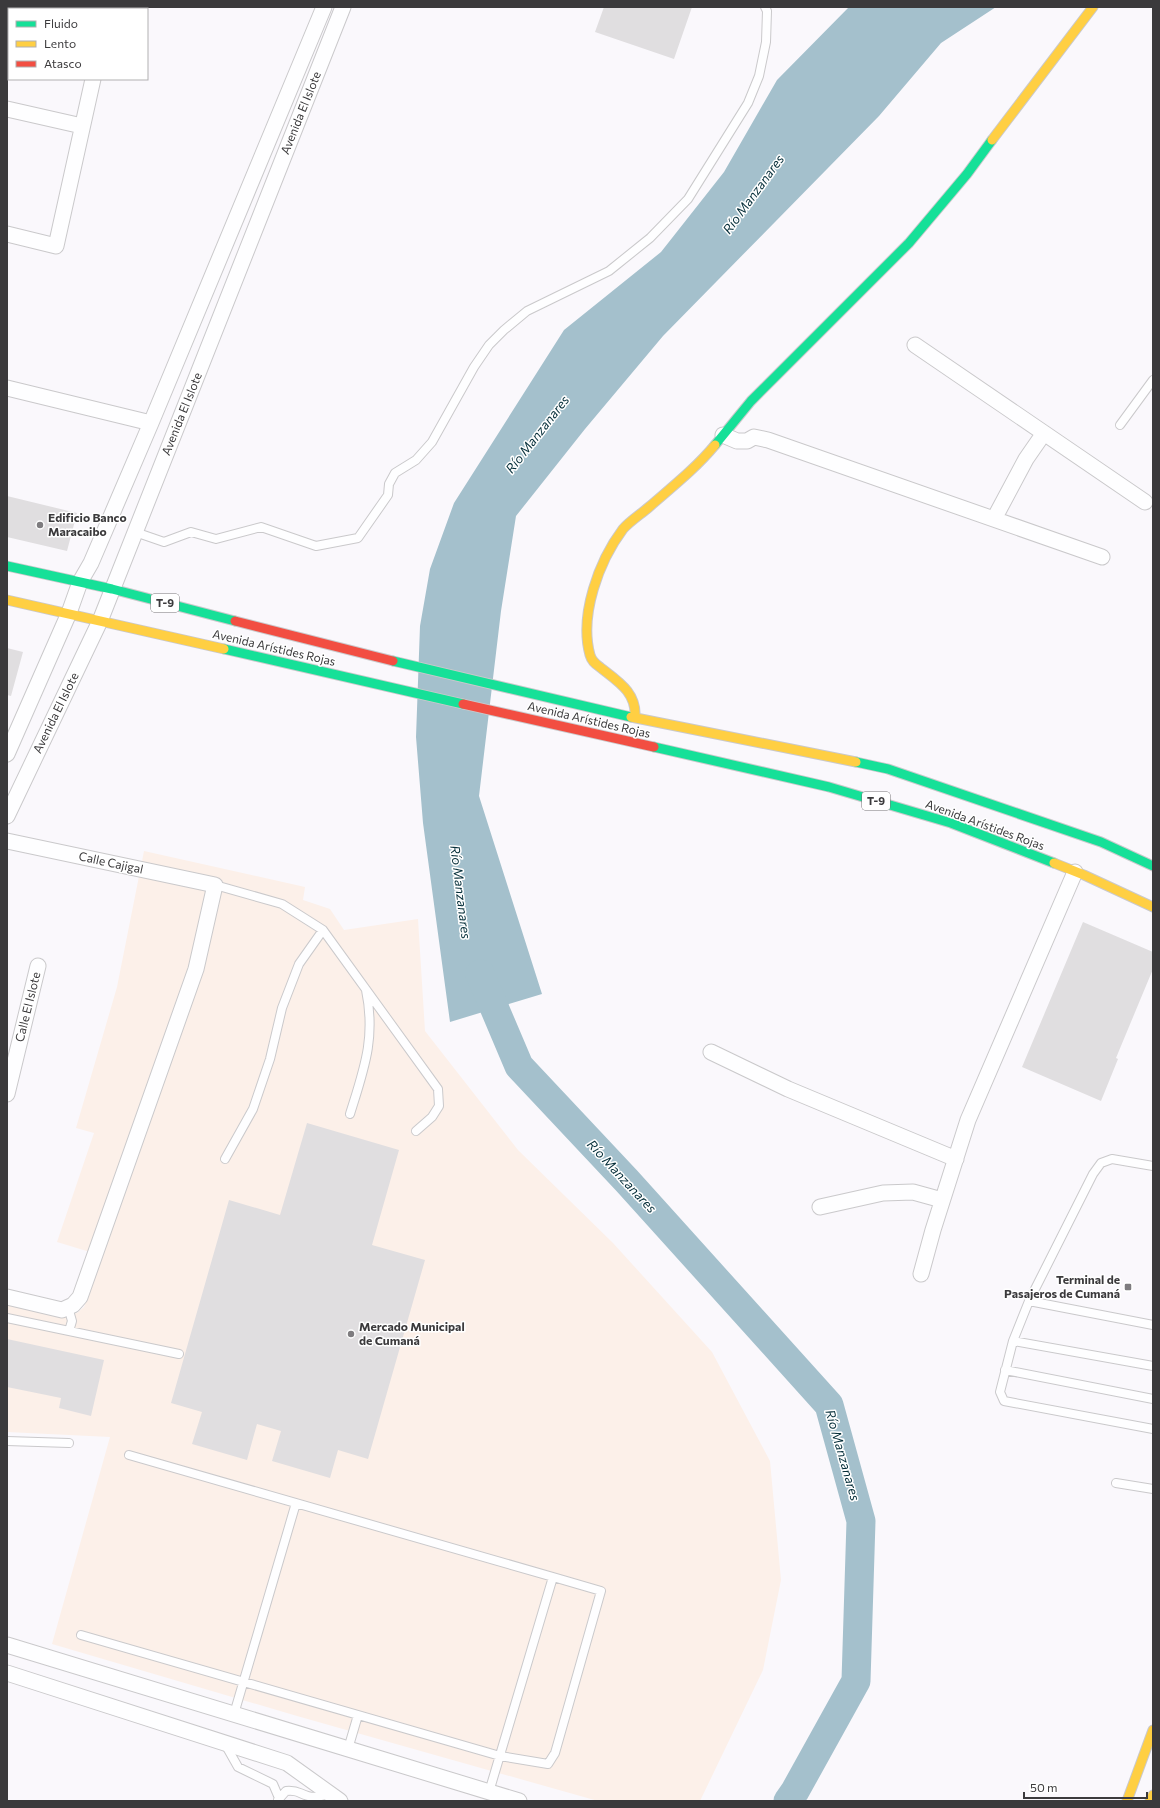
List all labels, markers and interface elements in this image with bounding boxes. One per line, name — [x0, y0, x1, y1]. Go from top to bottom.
legend — [8, 8, 148, 80]
text: Fluido — [44, 16, 78, 30]
text: Lento — [44, 36, 76, 50]
text: Atasco — [44, 56, 82, 70]
street label: Avenida El Islote — [277, 69, 323, 156]
water label: Río Manzanares — [719, 151, 787, 237]
street label: Avenida El Islote — [158, 370, 204, 457]
water label: Río Manzanares — [502, 392, 572, 476]
place label: Edificio Banco Maracaibo — [48, 510, 127, 538]
marker: Edificio Banco Maracaibo — [35, 520, 45, 530]
road number: T-9 — [151, 594, 179, 612]
street label: Avenida Arístides Rojas — [211, 626, 337, 668]
street label: Avenida El Islote — [29, 670, 81, 755]
street label: Avenida Arístides Rojas — [526, 698, 652, 740]
road number: T-9 — [862, 792, 890, 810]
street label: Avenida Arístides Rojas — [924, 796, 1047, 852]
water label: Río Manzanares — [447, 844, 475, 940]
street label: Calle Cajigal — [78, 848, 145, 876]
street label: Calle El Islote — [12, 970, 43, 1043]
water label: Río Manzanares — [584, 1136, 660, 1216]
place label: Terminal de Pasajeros de Cumaná — [1004, 1272, 1120, 1300]
marker: Terminal de Pasajeros de Cumaná — [1123, 1282, 1133, 1292]
place label: Mercado Municipal de Cumaná — [359, 1319, 465, 1347]
marker: Mercado Municipal de Cumaná — [346, 1329, 356, 1339]
water label: Río Manzanares — [822, 1408, 864, 1503]
scale bar — [1024, 1774, 1147, 1800]
text: 50 m — [1030, 1780, 1058, 1794]

